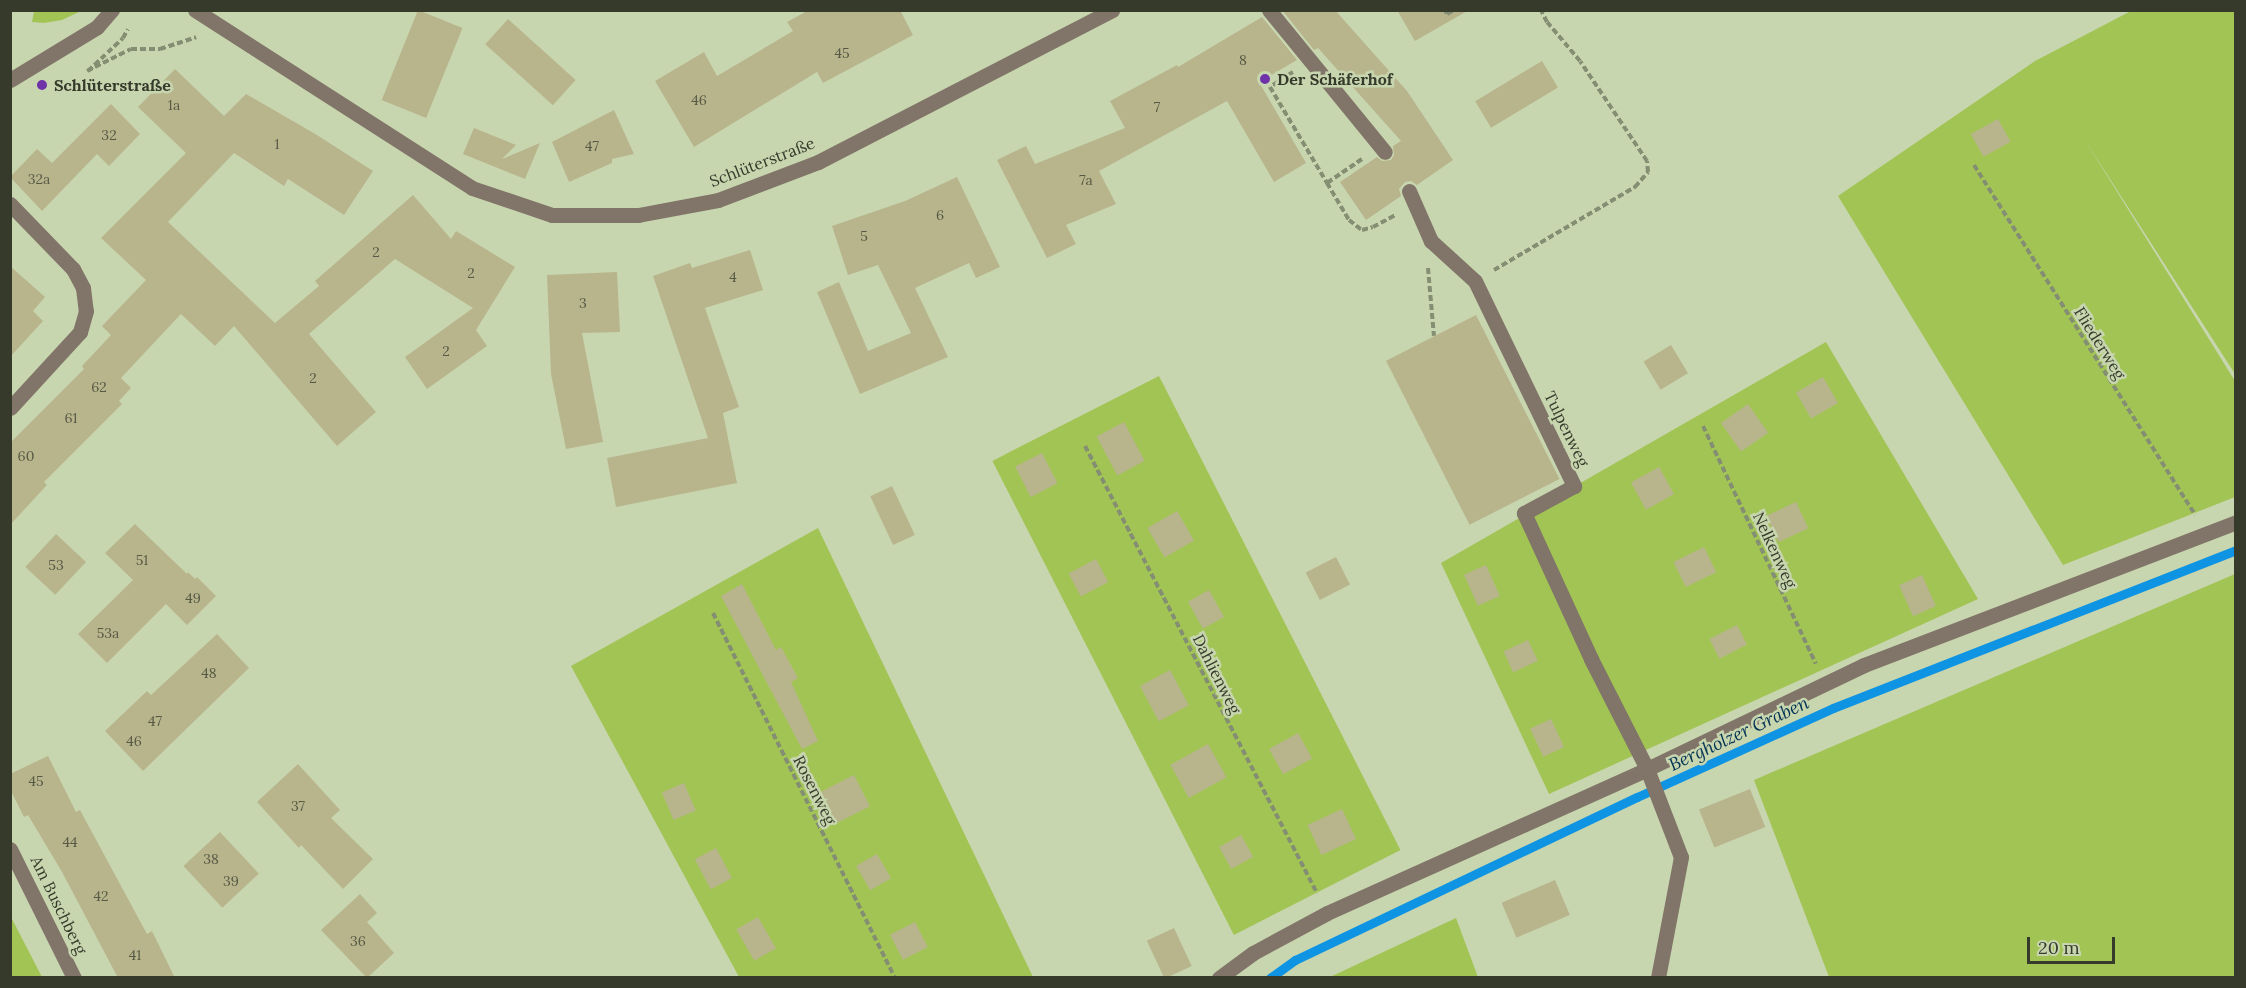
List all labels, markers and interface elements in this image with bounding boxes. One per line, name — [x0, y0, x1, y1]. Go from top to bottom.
house number: 45 — [834, 45, 850, 61]
house number: 8 — [1239, 52, 1247, 68]
place label: Der Schäferhof — [1277, 69, 1393, 89]
marker: Der Schäferhof — [1258, 72, 1272, 86]
place label: Schlüterstraße — [54, 75, 171, 95]
marker: Schlüterstraße — [35, 78, 49, 92]
house number: 46 — [691, 92, 707, 108]
house number: 1a — [168, 97, 180, 113]
house number: 7 — [1154, 99, 1160, 115]
house number: 32 — [101, 127, 117, 143]
street label: Schlüterstraße — [707, 133, 817, 191]
house number: 1 — [274, 136, 280, 152]
house number: 47 — [585, 138, 599, 154]
house number: 32a — [28, 171, 50, 187]
house number: 7a — [1079, 172, 1093, 188]
house number: 6 — [936, 207, 944, 223]
house number: 5 — [860, 228, 868, 244]
house number: 2 — [372, 244, 380, 260]
house number: 2 — [467, 265, 475, 281]
house number: 4 — [729, 269, 737, 285]
house number: 3 — [579, 295, 587, 311]
street label: Fliederweg — [2070, 303, 2130, 383]
house number: 2 — [442, 343, 450, 359]
house number: 2 — [309, 370, 317, 386]
house number: 62 — [91, 379, 107, 395]
street label: Tulpenweg — [1540, 388, 1594, 470]
house number: 61 — [64, 410, 78, 426]
house number: 60 — [18, 448, 34, 464]
street label: Nelkenweg — [1749, 509, 1801, 591]
house number: 51 — [136, 552, 148, 568]
house number: 53 — [48, 557, 64, 573]
house number: 49 — [185, 590, 201, 606]
house number: 53a — [97, 625, 119, 641]
street label: Dahlienweg — [1189, 631, 1245, 717]
house number: 48 — [201, 665, 217, 681]
water label: Bergholzer Graben — [1665, 692, 1813, 776]
house number: 47 — [148, 713, 162, 729]
house number: 46 — [126, 733, 142, 749]
street label: Rosenweg — [789, 752, 841, 828]
house number: 45 — [28, 773, 44, 789]
house number: 37 — [291, 798, 305, 814]
house number: 44 — [62, 834, 78, 850]
house number: 38 — [203, 851, 219, 867]
street label: Am Buschberg — [27, 853, 91, 957]
house number: 39 — [223, 873, 239, 889]
house number: 42 — [93, 888, 109, 904]
scale bar — [2030, 925, 2118, 963]
house number: 36 — [350, 933, 366, 949]
text: 20 m — [2038, 936, 2080, 959]
house number: 41 — [129, 947, 141, 963]

